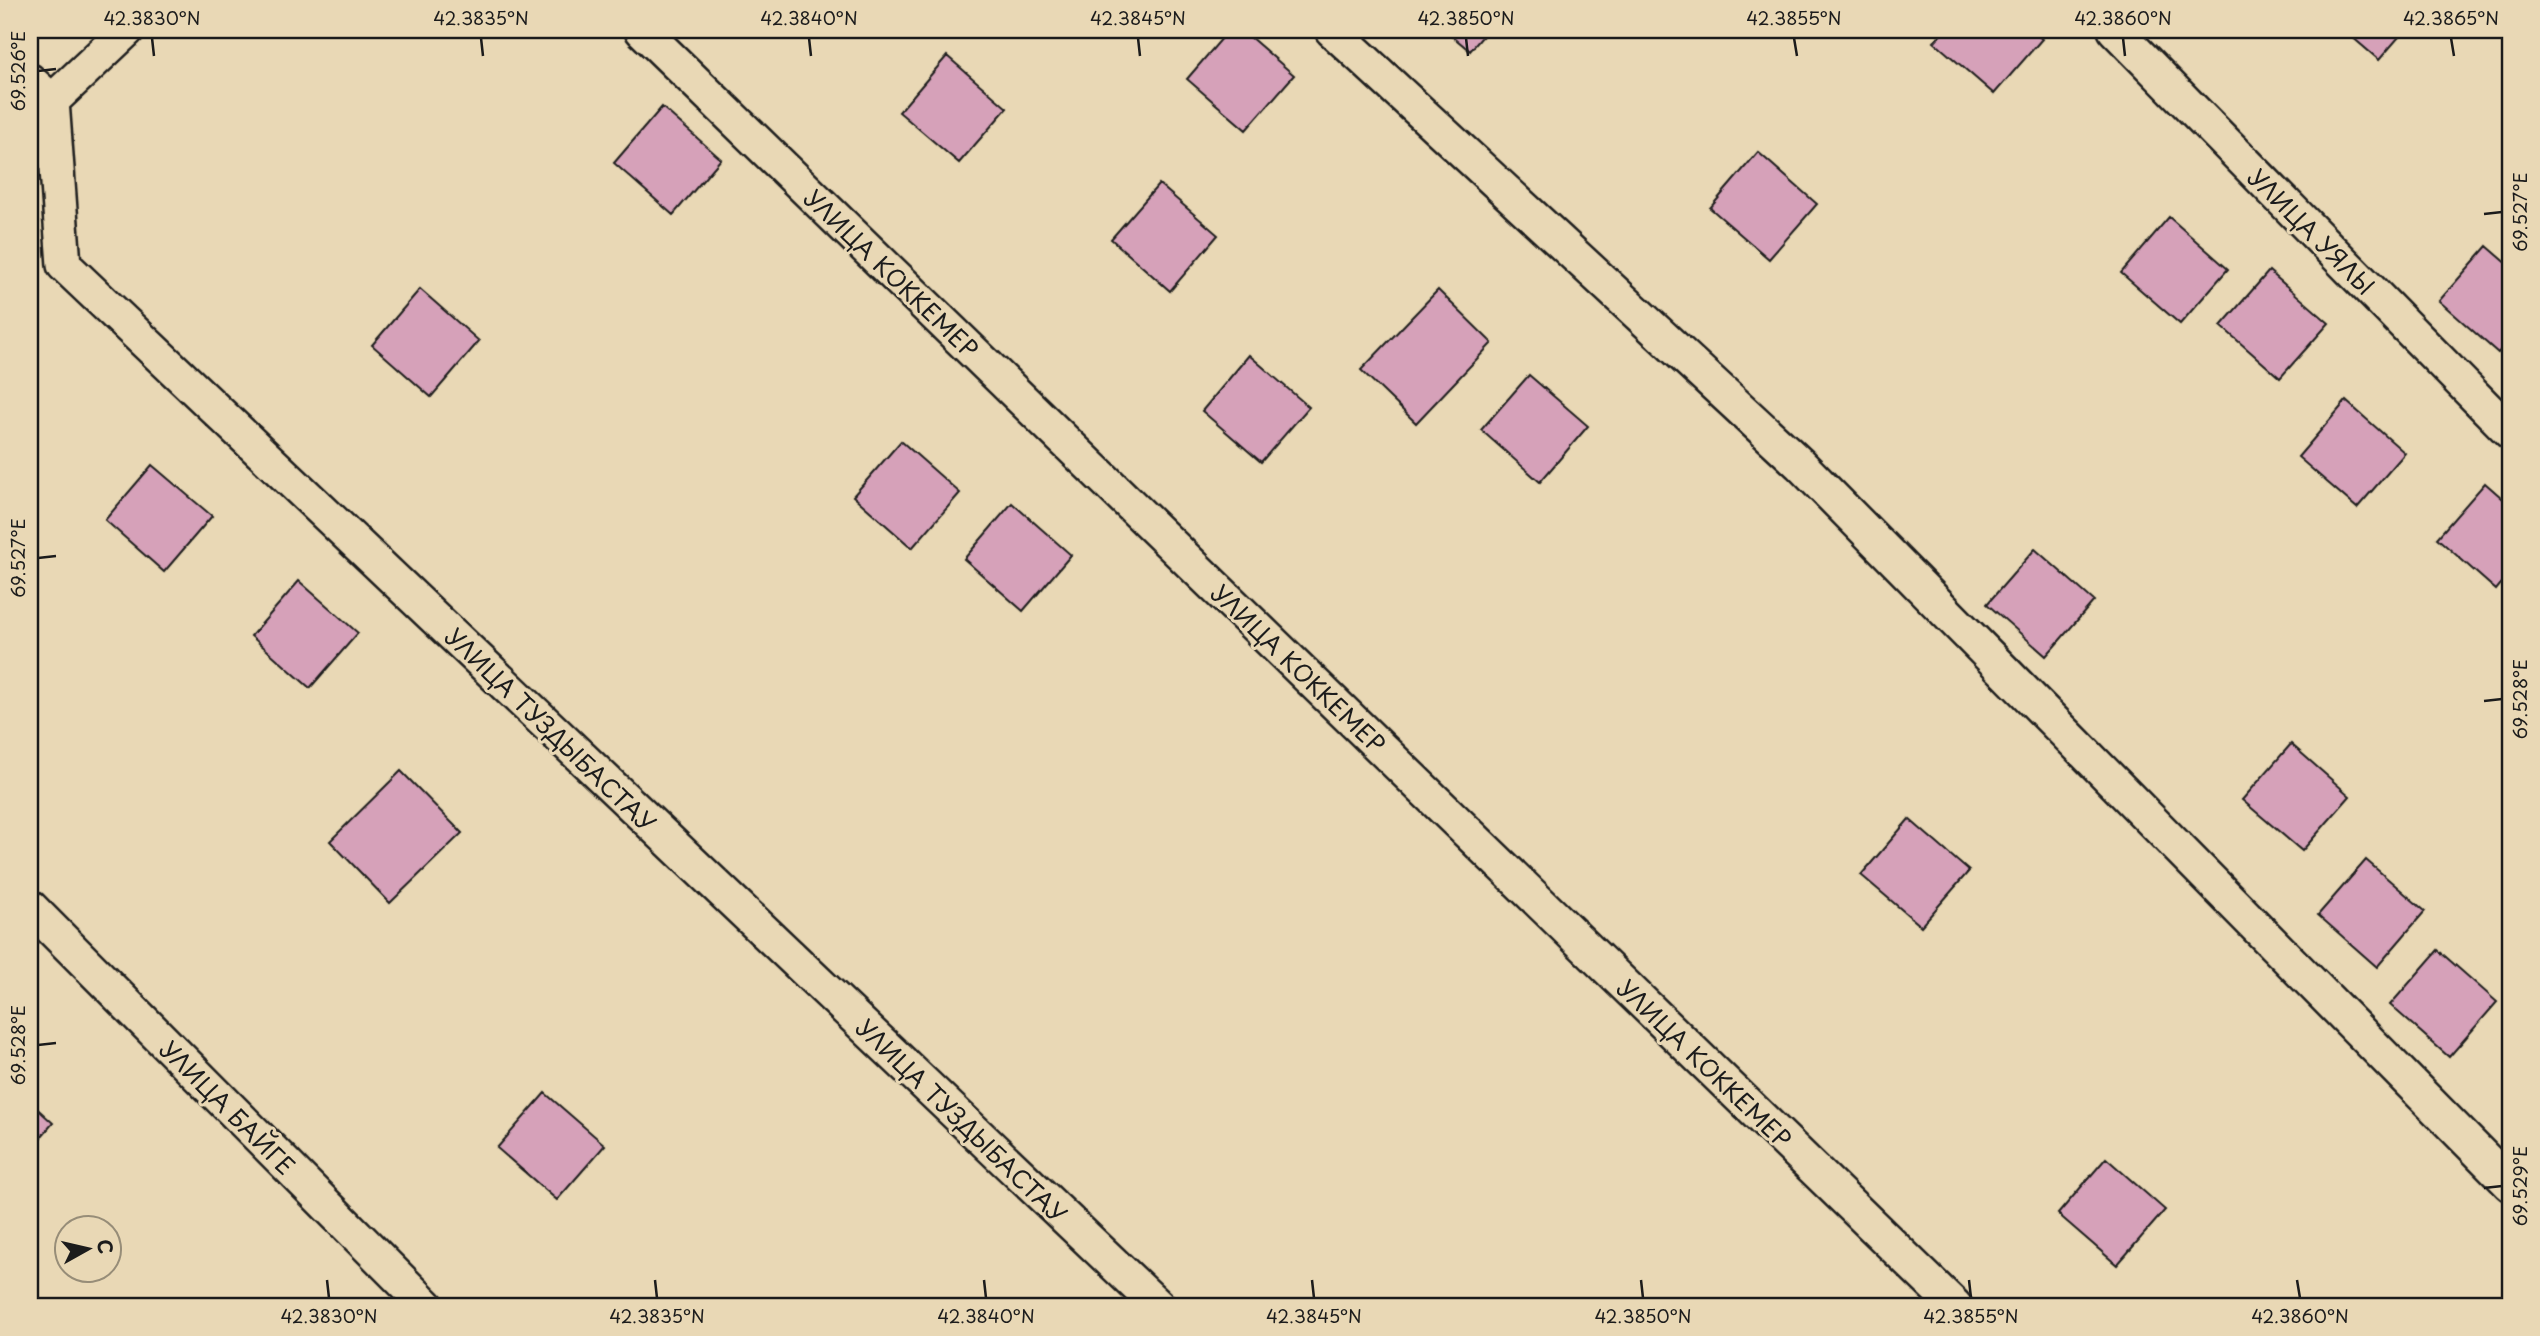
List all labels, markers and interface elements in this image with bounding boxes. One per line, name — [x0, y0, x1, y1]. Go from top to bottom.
text: 42.3830°N — [103, 4, 201, 31]
text: 42.3835°N — [433, 4, 529, 31]
text: 42.3840°N — [760, 4, 858, 31]
text: 42.3845°N — [1090, 4, 1186, 31]
text: 42.3850°N — [1417, 4, 1515, 31]
text: 42.3855°N — [1746, 4, 1842, 31]
text: 42.3860°N — [2074, 4, 2172, 31]
text: 42.3865°N — [2403, 4, 2499, 31]
text: 69.526°E — [4, 31, 31, 111]
street label: УЛИЦА УЯЛЫ — [2240, 159, 2384, 303]
text: 69.527°E — [2506, 172, 2533, 252]
street label: УЛИЦА КОККЕМЕР — [797, 180, 987, 366]
text: 69.527°E — [4, 518, 31, 598]
street label: УЛИЦА КОККЕМЕР — [1204, 575, 1394, 761]
street label: УЛИЦА ТУЗДЫБАСТАУ — [438, 619, 664, 839]
text: 69.528°E — [2506, 659, 2533, 739]
street label: УЛИЦА КОККЕМЕР — [1610, 970, 1800, 1156]
text: 69.528°E — [4, 1005, 31, 1085]
street label: УЛИЦА ТУЗДЫБАСТАУ — [849, 1010, 1075, 1230]
street label: УЛИЦА БАЙГЕ — [152, 1031, 304, 1183]
text: 69.529°E — [2506, 1146, 2533, 1226]
north arrow — [52, 1214, 122, 1284]
text: С — [91, 1237, 121, 1256]
text: 42.3830°N — [280, 1302, 378, 1329]
text: 42.3835°N — [609, 1302, 705, 1329]
text: 42.3840°N — [937, 1302, 1035, 1329]
text: 42.3845°N — [1266, 1302, 1362, 1329]
text: 42.3850°N — [1594, 1302, 1692, 1329]
text: 42.3855°N — [1923, 1302, 2019, 1329]
text: 42.3860°N — [2251, 1302, 2349, 1329]

